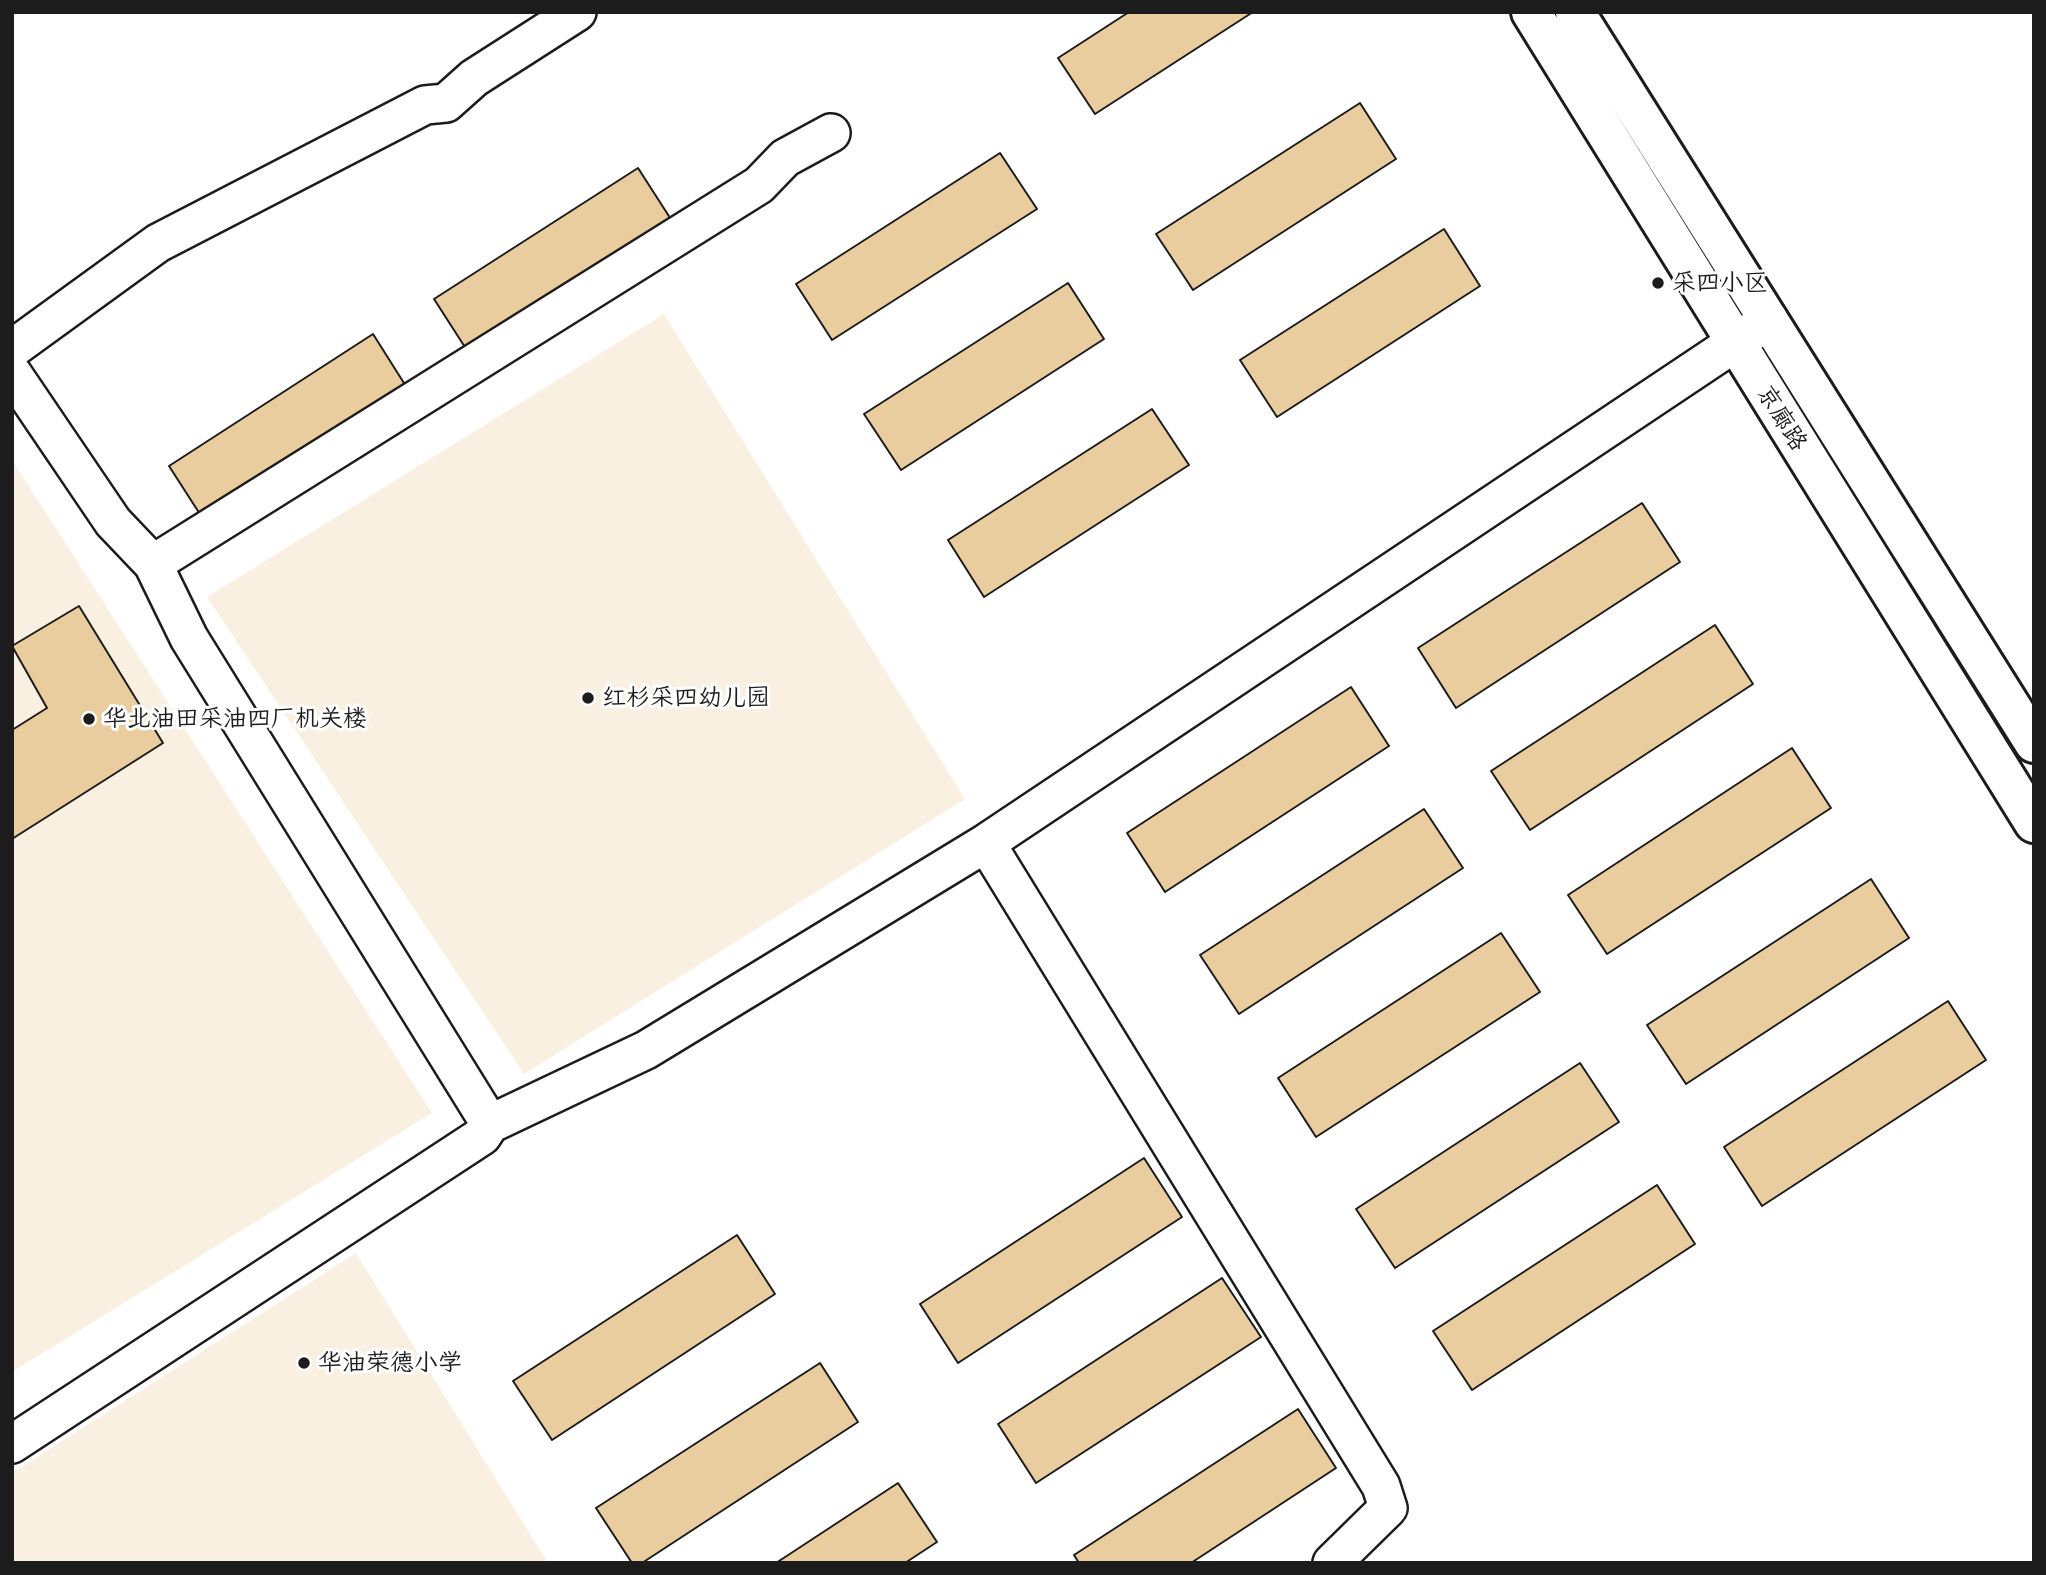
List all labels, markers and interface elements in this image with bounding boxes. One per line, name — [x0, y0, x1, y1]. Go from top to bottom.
place label: 采四小区 — [1672, 269, 1768, 297]
marker: 采四小区 — [1650, 275, 1666, 291]
street label: 京廊路 — [1751, 380, 1813, 456]
place label: 红杉采四幼儿园 — [602, 684, 770, 712]
marker: 红杉采四幼儿园 — [580, 690, 596, 706]
place label: 华北油田采油四厂机关楼 — [103, 705, 367, 733]
marker: 华北油田采油四厂机关楼 — [81, 711, 97, 727]
place label: 华油荣德小学 — [318, 1349, 462, 1377]
marker: 华油荣德小学 — [296, 1355, 312, 1371]

